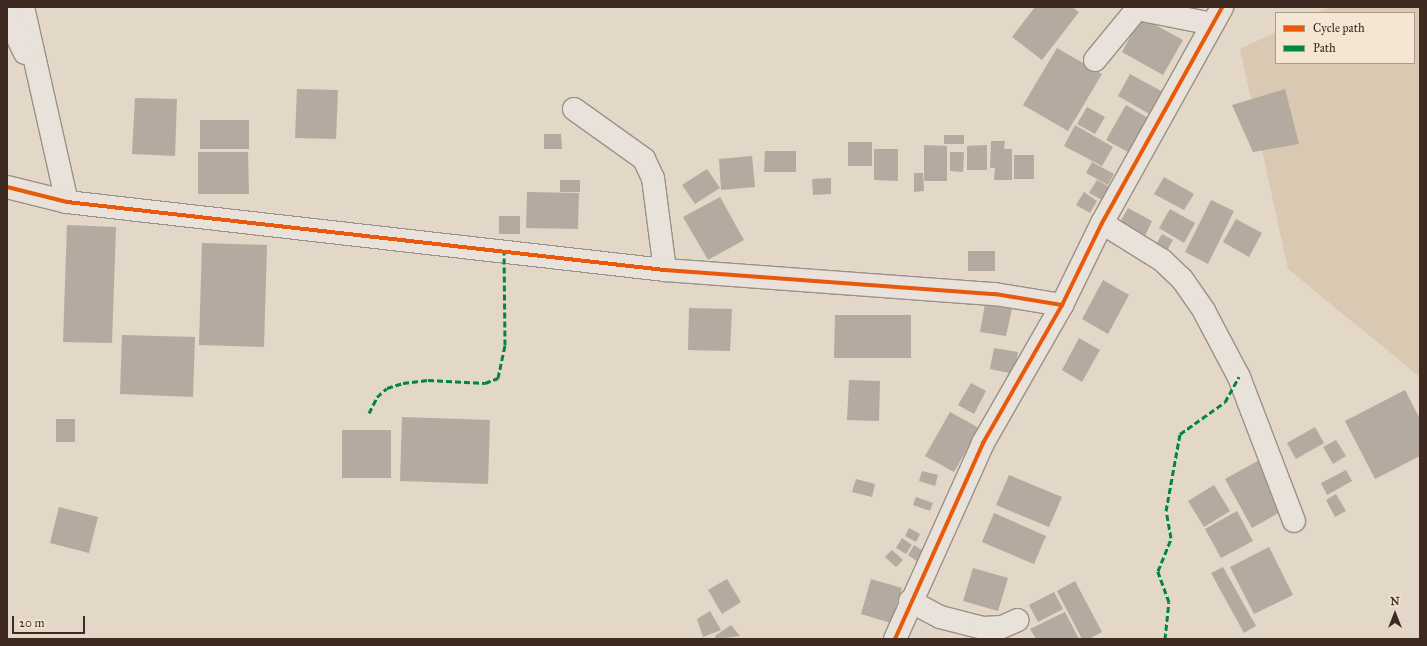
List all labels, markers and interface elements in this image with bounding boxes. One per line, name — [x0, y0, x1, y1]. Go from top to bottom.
legend — [1275, 12, 1415, 64]
text: Cycle path — [1313, 21, 1365, 35]
text: Path — [1313, 41, 1336, 55]
north arrow — [1375, 594, 1415, 634]
text: N — [1390, 595, 1400, 608]
scale bar — [14, 608, 87, 634]
text: 20 m — [19, 616, 45, 630]

